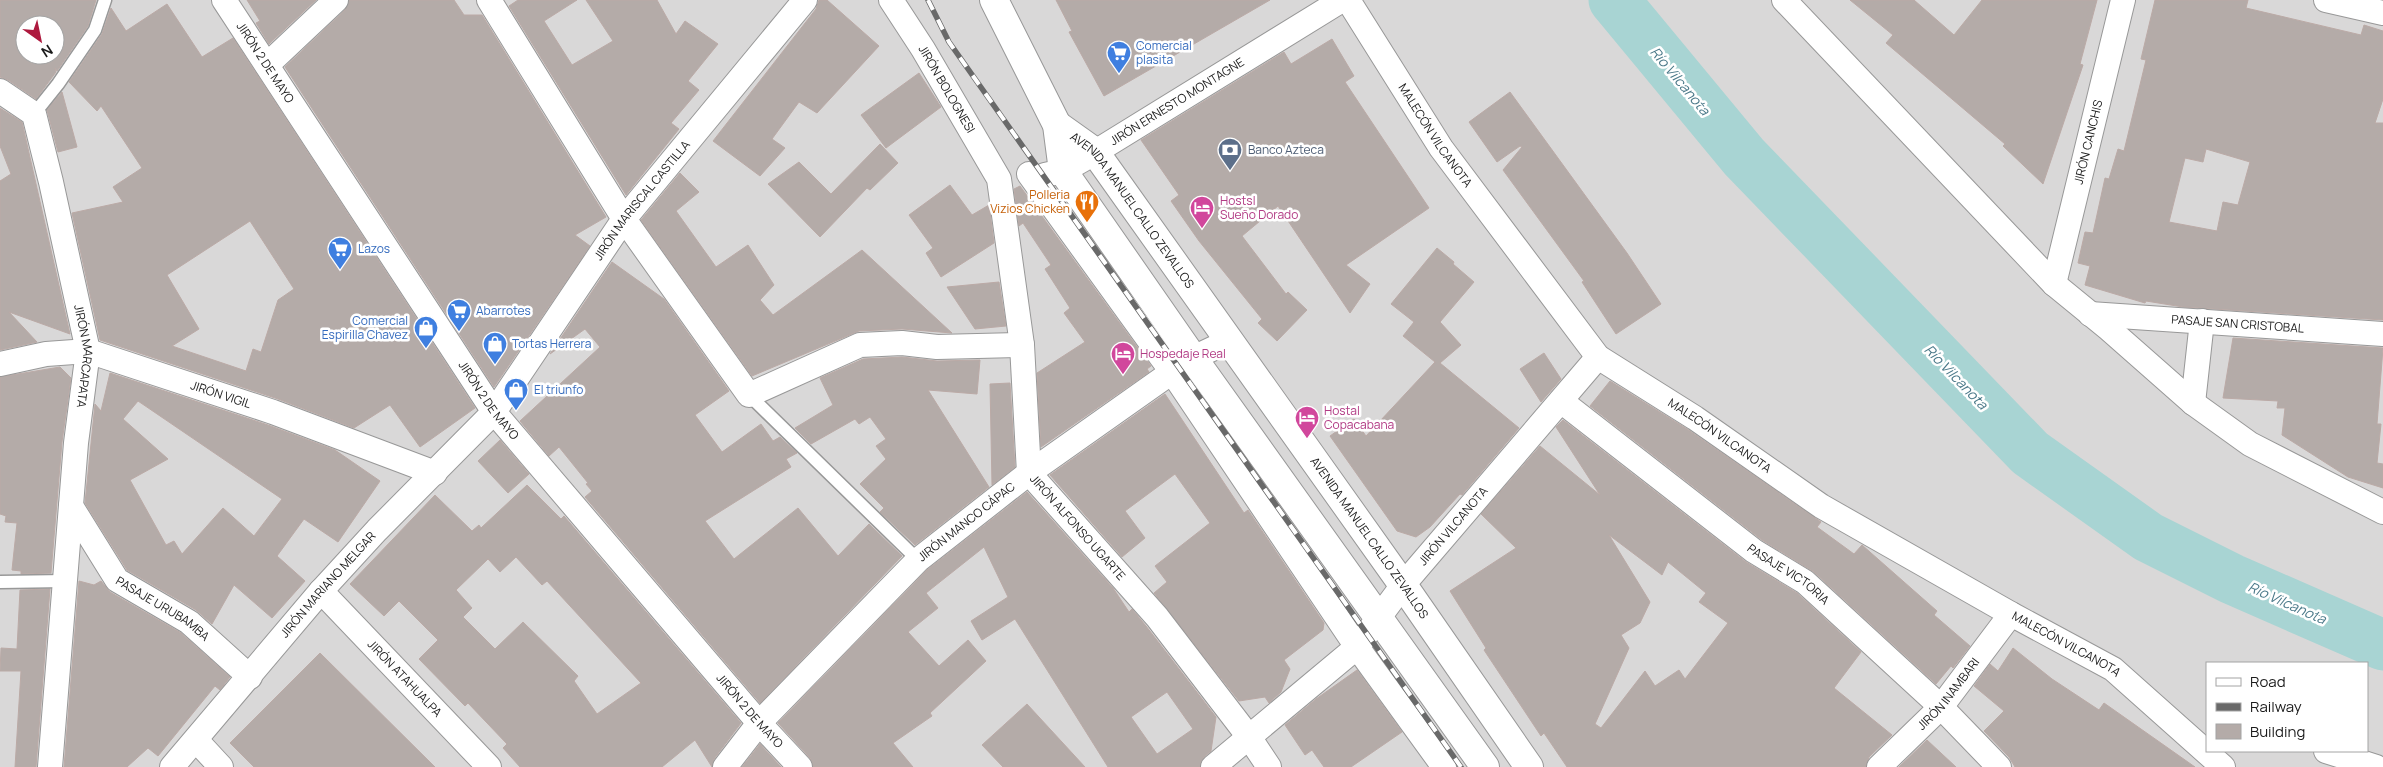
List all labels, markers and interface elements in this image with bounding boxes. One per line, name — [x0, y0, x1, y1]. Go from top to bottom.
north arrow — [15, 15, 65, 65]
street label: JIRÓN 2 DE MAYO — [233, 19, 298, 107]
place label: Comercial plasita — [1136, 37, 1192, 68]
supermarket icon: Comercial plasita — [1106, 40, 1132, 74]
text: N — [38, 41, 57, 62]
street label: JIRÓN BOLOGNESI — [915, 41, 979, 136]
water label: Río Vilcanota — [1646, 43, 1715, 120]
street label: JIRÓN ERNESTO MONTAGNE — [1106, 53, 1247, 149]
street label: MALECÓN VILCANOTA — [1395, 80, 1477, 191]
street label: JIRÓN CANCHIS — [2070, 98, 2106, 186]
street label: AVENIDA MANUEL CALLO ZEVALLOS — [1067, 128, 1198, 292]
street label: JIRÓN MARISCAL CASTILLA — [590, 136, 694, 263]
bank icon: Banco Azteca — [1217, 137, 1243, 171]
place label: Banco Azteca — [1248, 141, 1324, 158]
place label: Polleria Vizios Chicken — [990, 186, 1070, 217]
restaurant icon: Polleria Vizios Chicken — [1074, 189, 1100, 223]
place label: Hostsl Sueño Dorado — [1220, 192, 1298, 223]
hotel icon: Hostsl Sueño Dorado — [1189, 195, 1215, 229]
supermarket icon: Lazos — [327, 236, 353, 270]
place label: Lazos — [358, 240, 390, 257]
supermarket icon: Abarrotes — [446, 298, 472, 332]
place label: Abarrotes — [476, 302, 531, 319]
street label: JIRÓN MARCAPATA — [70, 303, 97, 409]
street label: PASAJE SAN CRISTOBAL — [2171, 311, 2305, 337]
place label: Comercial Espirilla Chavez — [322, 312, 408, 343]
shop icon: Comercial Espirilla Chavez — [413, 315, 439, 349]
shop icon: Tortas Herrera — [482, 331, 508, 365]
place label: Tortas Herrera — [512, 335, 591, 352]
water label: Río Vilcanota — [1921, 340, 1993, 414]
hotel icon: Hospedaje Real — [1110, 341, 1136, 375]
place label: Hospedaje Real — [1140, 345, 1226, 362]
street label: JIRÓN 2 DE MAYO — [455, 357, 523, 444]
street label: JIRÓN VIGIL — [188, 376, 253, 412]
shop icon: El triunfo — [503, 377, 529, 411]
place label: El triunfo — [534, 381, 583, 398]
street label: MALECÓN VILCANOTA — [1665, 394, 1775, 477]
place label: Hostal Copacabana — [1324, 402, 1394, 433]
hotel icon: Hostal Copacabana — [1294, 405, 1320, 439]
street label: AVENIDA MANUEL CALLO ZEVALLOS — [1307, 453, 1433, 622]
street label: JIRÓN ALFONSO UGARTE — [1026, 471, 1130, 584]
street label: JIRÓN MANCO CÁPAC — [914, 478, 1019, 565]
street label: JIRÓN VILCANOTA — [1414, 483, 1492, 569]
street label: JIRÓN MARIANO MELGAR — [276, 527, 380, 641]
street label: PASAJE VICTORIA — [1744, 540, 1834, 609]
street label: PASAJE URUBAMBA — [113, 572, 214, 645]
water label: Río Vilcanota — [2245, 577, 2330, 629]
street label: MALECÓN VILCANOTA — [2009, 607, 2125, 681]
street label: JIRÓN ATAHUALPA — [364, 636, 446, 721]
street label: JIRÓN INAMBARI — [1913, 654, 1983, 734]
legend — [2206, 662, 2368, 752]
street label: JIRÓN 2 DE MAYO — [713, 670, 787, 752]
text: Road — [2250, 671, 2286, 692]
text: Railway — [2250, 696, 2302, 717]
text: Building — [2250, 721, 2305, 742]

